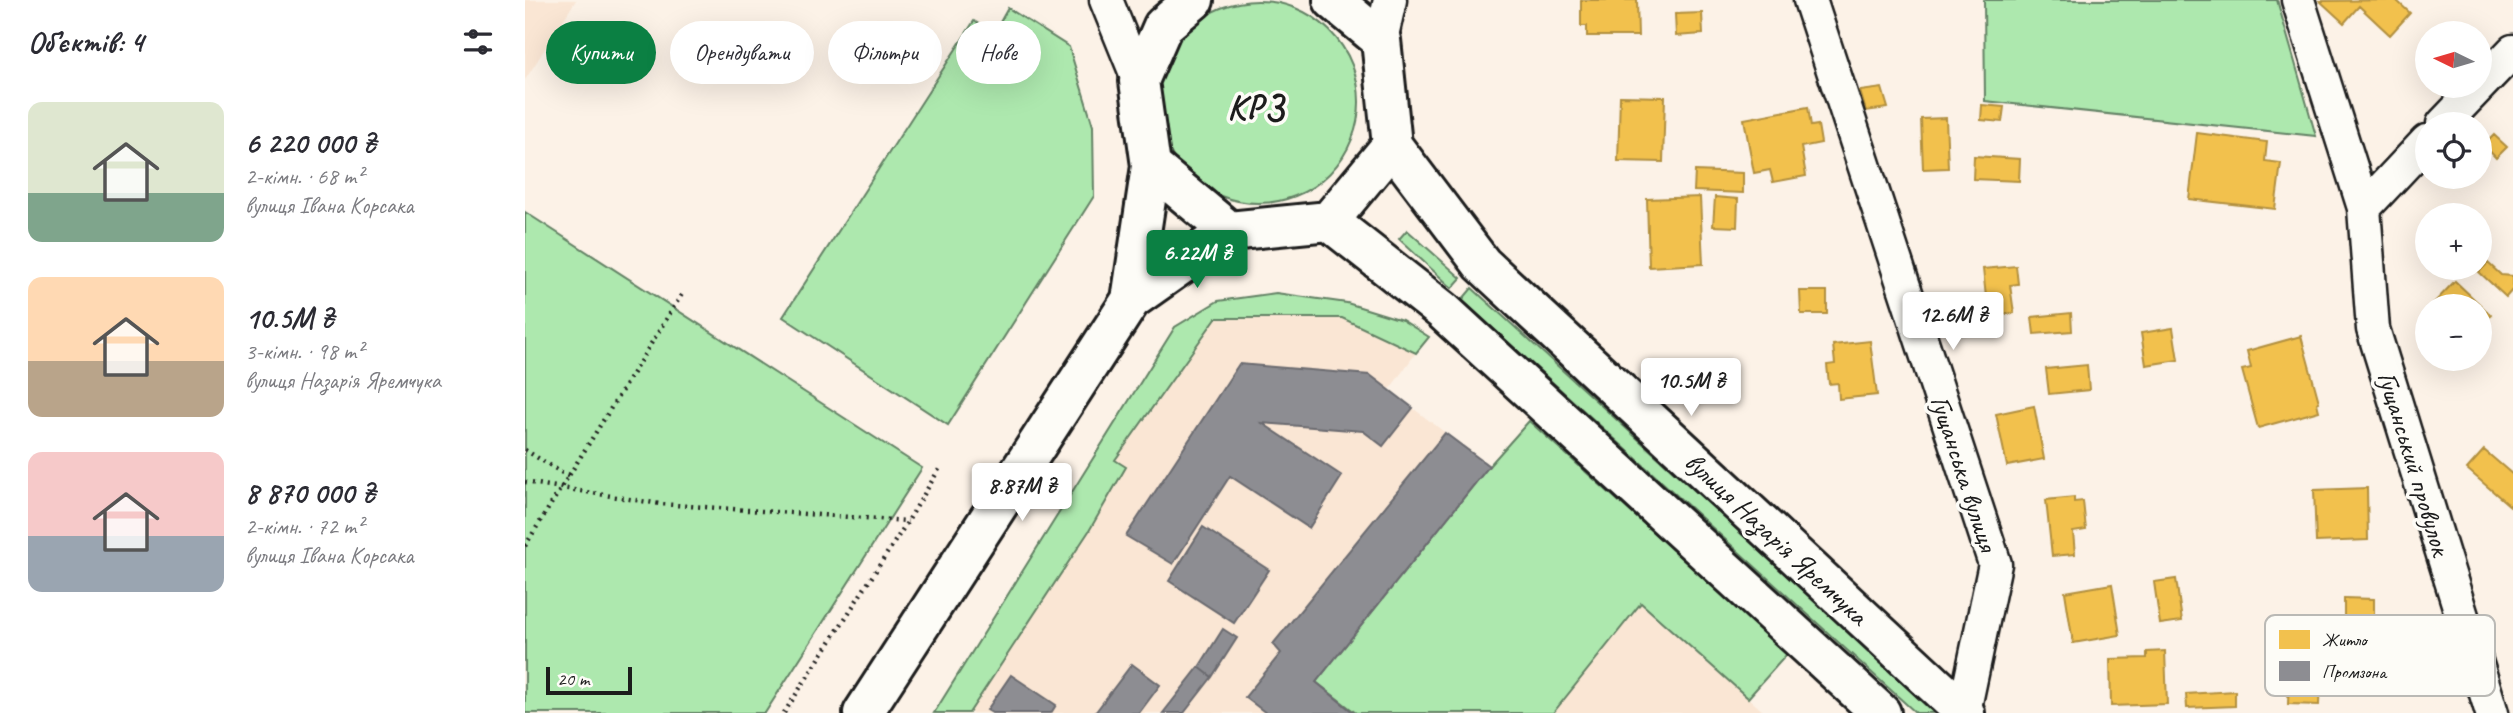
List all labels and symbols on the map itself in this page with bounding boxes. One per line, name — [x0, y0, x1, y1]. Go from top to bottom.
north arrow — [2415, 21, 2492, 98]
district label: КРЗ — [1227, 85, 1287, 130]
pin: 6.22M ₴ — [1132, 230, 1262, 290]
pin: 12.6M ₴ — [1888, 292, 2018, 352]
pin: 10.5M ₴ — [1626, 358, 1756, 418]
street label: Гущанський провулок — [2370, 367, 2460, 562]
street label: Гущанська вулиця — [1923, 391, 2007, 558]
street label: вулиця Назарія Яремчука — [1677, 444, 1877, 634]
pin: 8.87M ₴ — [957, 463, 1087, 523]
legend — [2265, 615, 2495, 696]
text: Житло — [2322, 628, 2369, 652]
text: Промзона — [2322, 660, 2388, 684]
scale bar — [546, 664, 632, 696]

